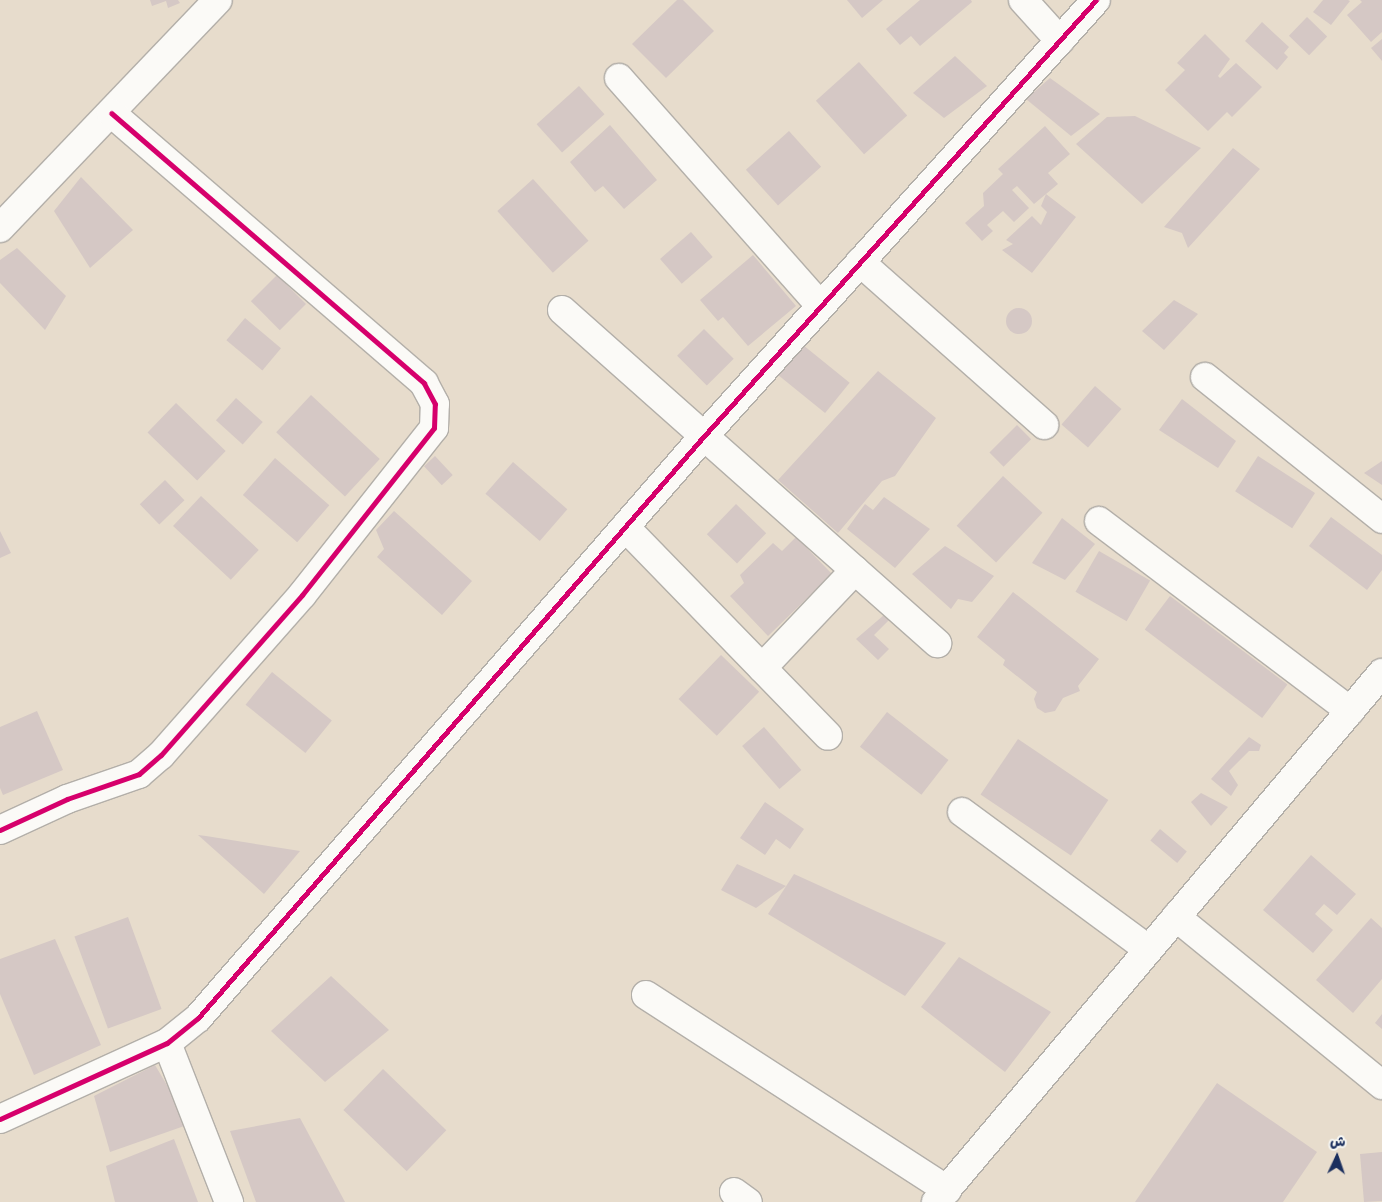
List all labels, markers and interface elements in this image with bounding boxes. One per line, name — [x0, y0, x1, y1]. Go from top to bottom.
north arrow — [1312, 1132, 1362, 1182]
text: ش — [1330, 1133, 1346, 1150]

